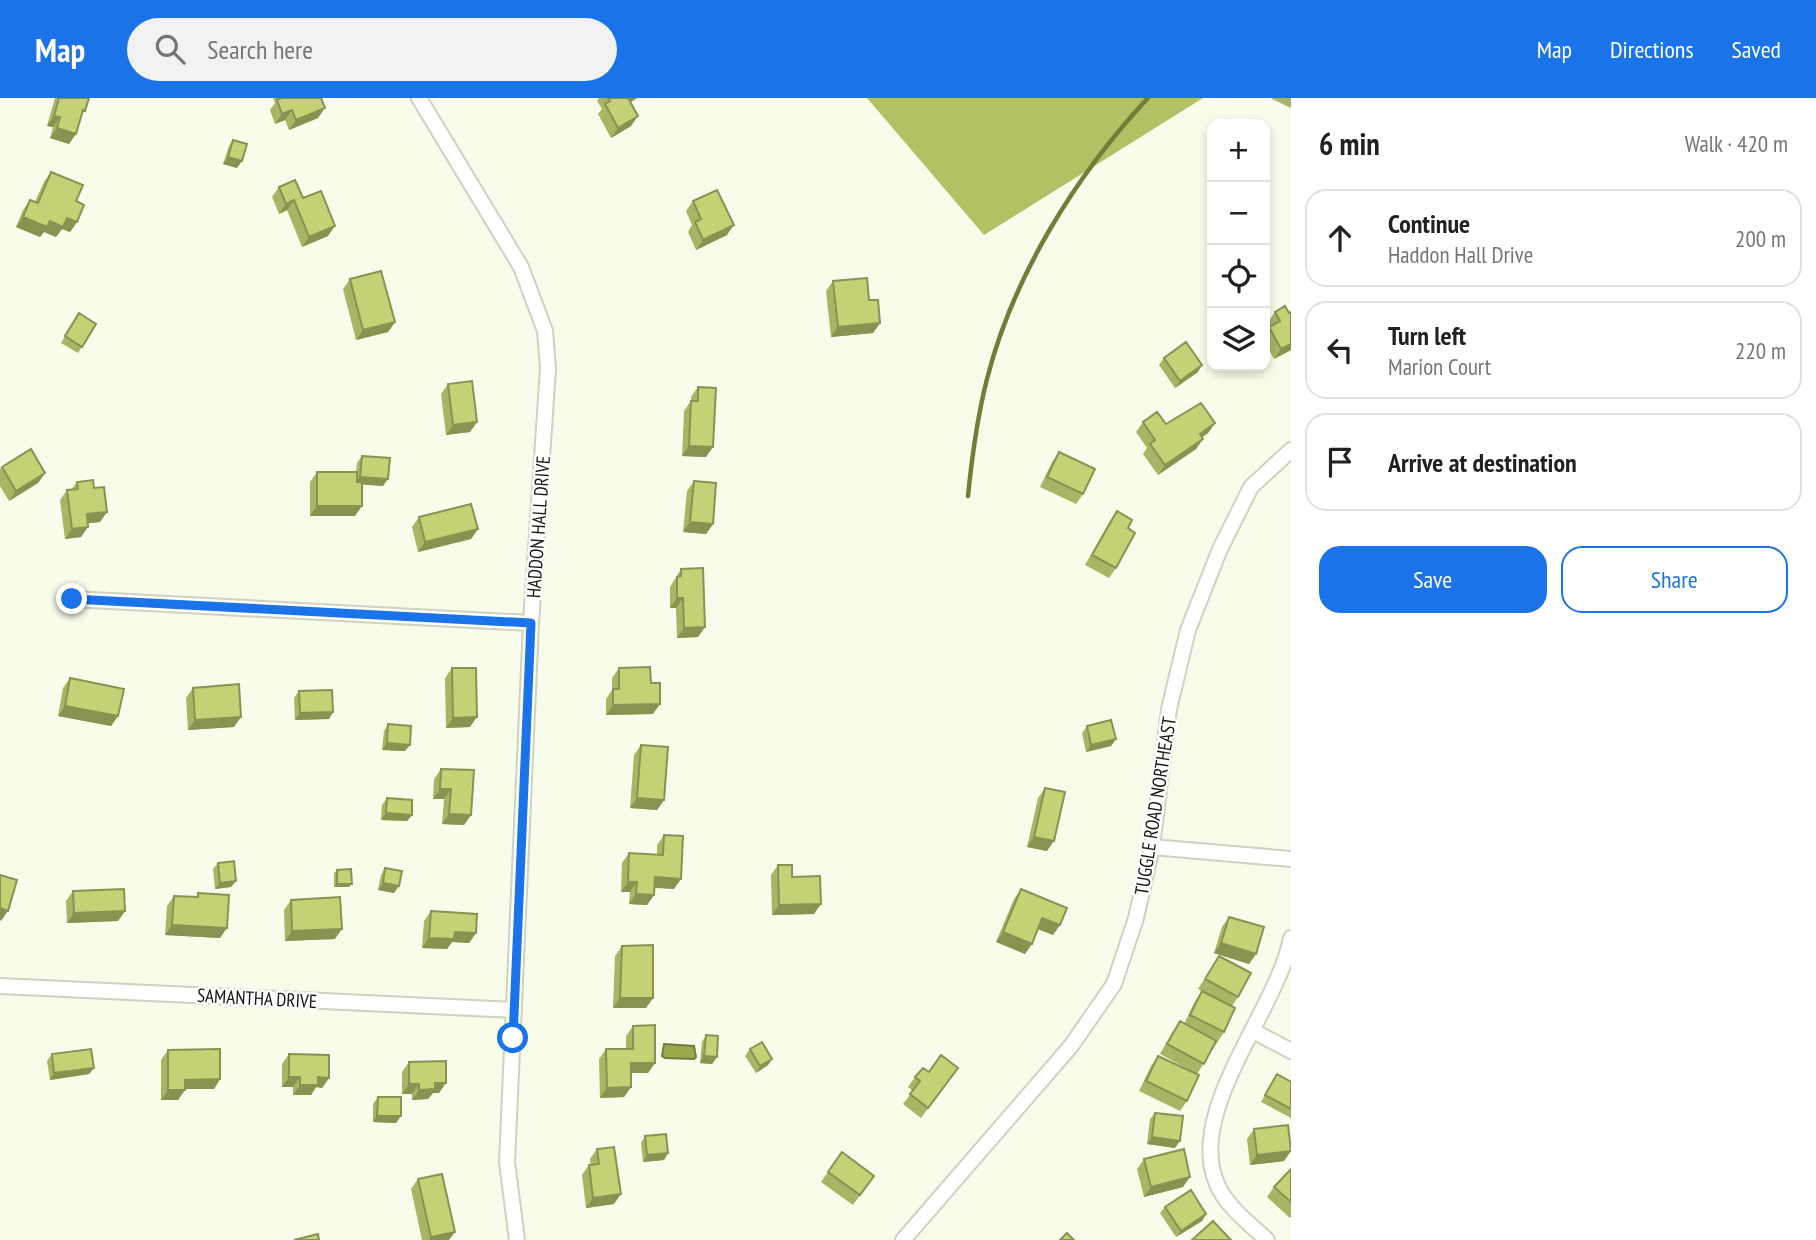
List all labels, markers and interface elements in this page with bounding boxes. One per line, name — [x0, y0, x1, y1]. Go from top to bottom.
search box — [127, 18, 617, 81]
text: Map — [35, 28, 85, 71]
icon: search — [151, 30, 189, 68]
text: Search here — [207, 33, 313, 66]
text: Map — [1537, 34, 1572, 65]
text: Directions — [1610, 34, 1694, 65]
text: Saved — [1732, 34, 1781, 65]
map controls — [1207, 119, 1270, 371]
button: + — [1207, 119, 1270, 182]
text: 6 min — [1319, 124, 1380, 163]
text: Walk · 420 m — [1685, 129, 1788, 158]
button: − — [1207, 182, 1270, 245]
text: Continue — [1388, 207, 1470, 240]
icon: ahead — [1321, 219, 1359, 257]
text: 200 m — [1735, 224, 1786, 253]
text: Haddon Hall Drive — [1388, 240, 1533, 269]
button: locate — [1207, 245, 1270, 308]
button: layers — [1207, 308, 1270, 371]
text: Turn left — [1388, 319, 1466, 352]
icon: left — [1321, 331, 1359, 369]
text: 220 m — [1735, 336, 1786, 365]
text: Marion Court — [1388, 352, 1491, 381]
icon: arrive — [1321, 443, 1359, 481]
text: Arrive at destination — [1388, 446, 1577, 479]
street label: HADDON HALL DRIVE — [521, 455, 555, 599]
button: Save — [1319, 546, 1547, 613]
button: Share — [1561, 546, 1788, 613]
route end — [56, 583, 87, 614]
street label: TUGGLE ROAD NORTHEAST — [1129, 715, 1181, 897]
street label: SAMANTHA DRIVE — [196, 983, 318, 1013]
route start — [497, 1022, 528, 1053]

